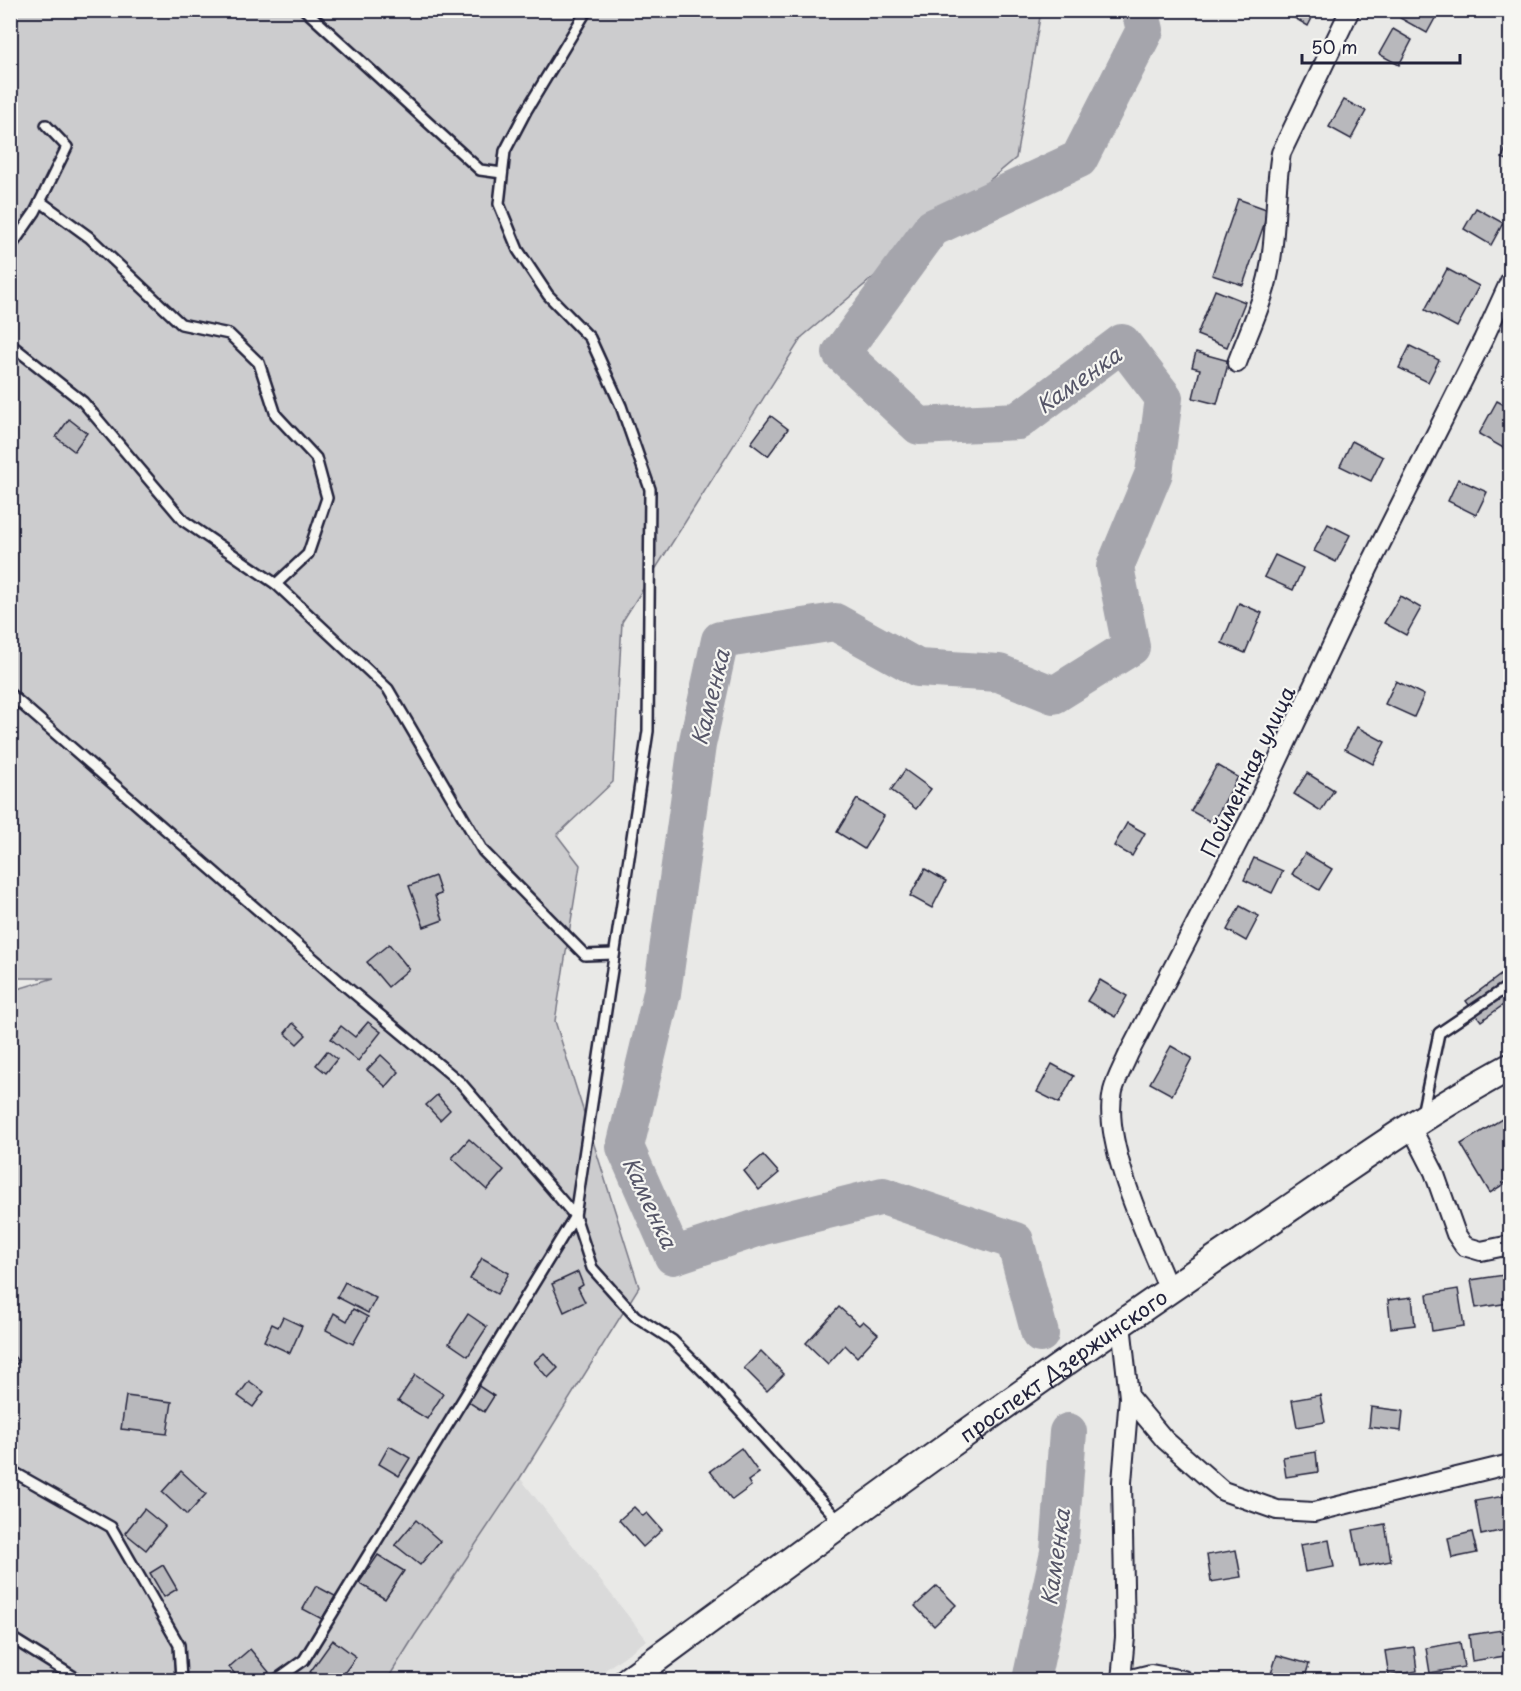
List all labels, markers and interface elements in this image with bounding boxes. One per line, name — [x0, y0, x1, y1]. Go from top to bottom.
scale bar — [1302, 27, 1460, 65]
text: 50 m — [1311, 33, 1358, 60]
water label: Каменка — [1029, 337, 1128, 420]
water label: Каменка — [681, 645, 737, 748]
street label: Пойменная улица — [1192, 679, 1303, 862]
water label: Каменка — [615, 1151, 687, 1254]
street label: проспект Дзержинского — [952, 1280, 1173, 1450]
water label: Каменка — [1031, 1505, 1077, 1608]

